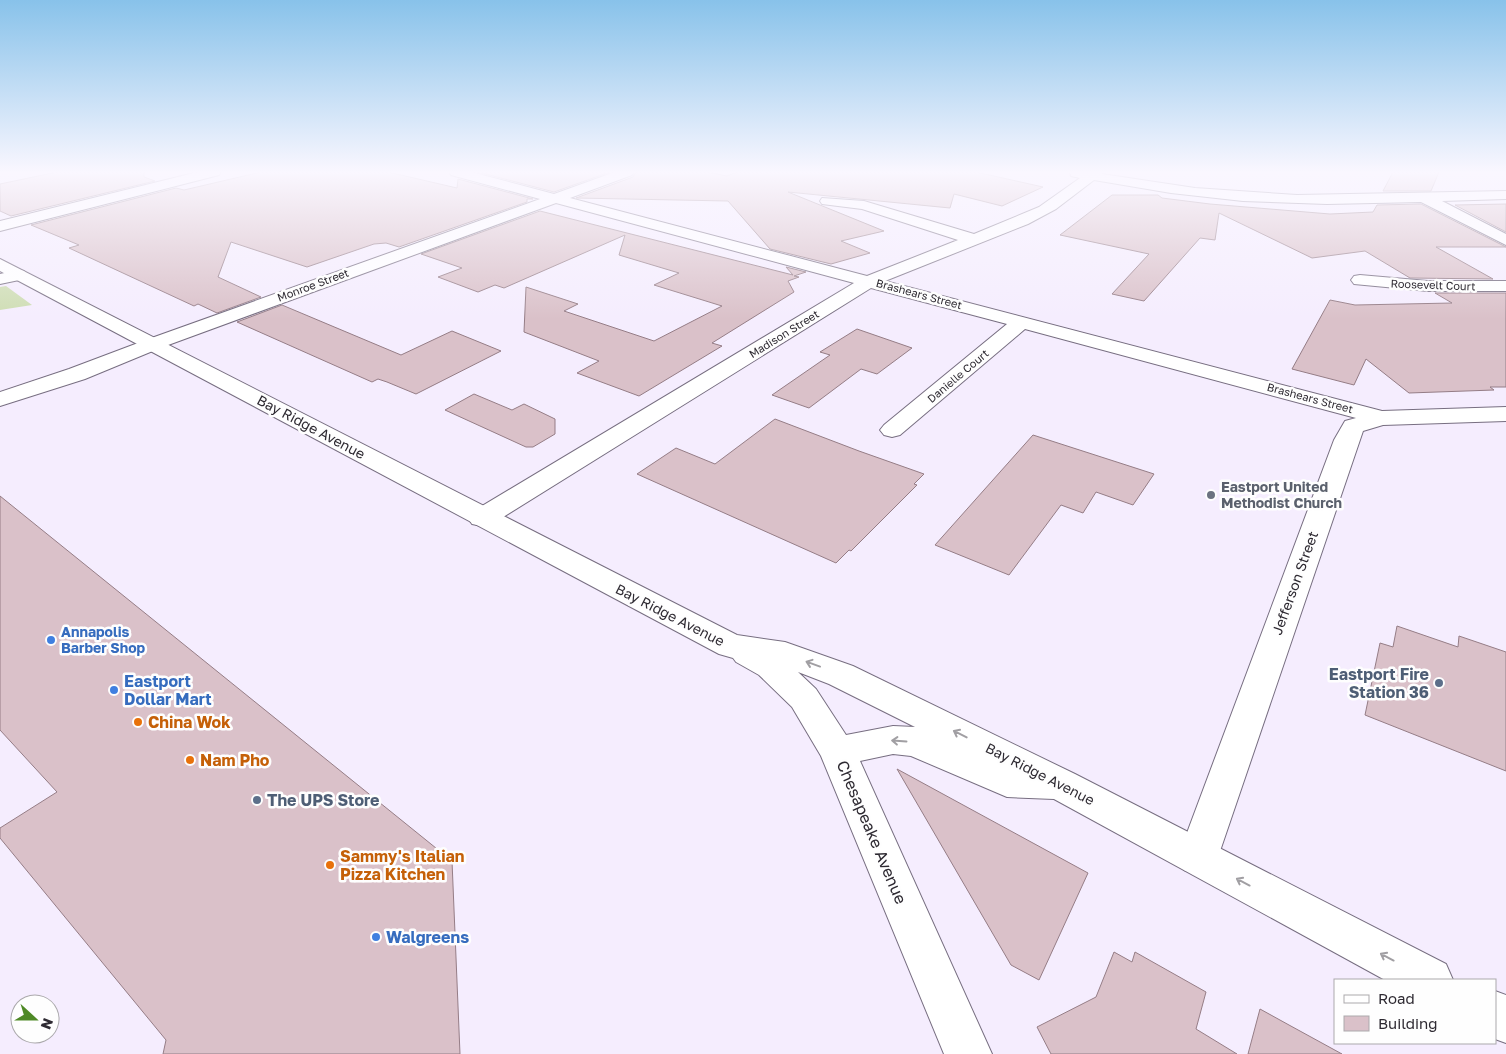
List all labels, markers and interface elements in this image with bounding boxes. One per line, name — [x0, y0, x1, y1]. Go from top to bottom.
street label: Monroe Street — [275, 266, 350, 304]
street label: Brashears Street — [875, 276, 964, 311]
street label: Roosevelt Court — [1390, 277, 1476, 292]
street label: Madison Street — [746, 307, 821, 360]
street label: Danielle Court — [924, 346, 991, 405]
street label: Brashears Street — [1266, 380, 1355, 415]
street label: Bay Ridge Avenue — [254, 391, 368, 462]
place label: Eastport United Methodist Church — [1221, 478, 1342, 511]
marker: Eastport United Methodist Church — [1205, 489, 1217, 501]
street label: Jefferson Street — [1268, 529, 1321, 637]
street label: Bay Ridge Avenue — [613, 580, 727, 649]
place label: Annapolis Barber Shop — [61, 623, 146, 656]
marker: Annapolis Barber Shop — [45, 634, 57, 646]
one-way arrow — [806, 659, 821, 668]
place label: Eastport Fire Station 36 — [1329, 664, 1429, 702]
place label: Eastport Dollar Mart — [124, 671, 212, 709]
marker: Eastport Fire Station 36 — [1433, 677, 1445, 689]
marker: Eastport Dollar Mart — [108, 684, 120, 696]
place label: China Wok — [148, 712, 231, 732]
marker: China Wok — [132, 716, 144, 728]
one-way arrow — [952, 729, 967, 739]
one-way arrow — [891, 736, 907, 745]
street label: Bay Ridge Avenue — [983, 739, 1097, 808]
place label: Nam Pho — [200, 750, 270, 770]
marker: Nam Pho — [184, 754, 196, 766]
street label: Chesapeake Avenue — [833, 757, 911, 907]
place label: The UPS Store — [267, 790, 380, 810]
marker: The UPS Store — [251, 794, 263, 806]
place label: Sammy's Italian Pizza Kitchen — [340, 846, 465, 884]
marker: Sammy's Italian Pizza Kitchen — [324, 859, 336, 871]
one-way arrow — [1237, 876, 1251, 886]
place label: Walgreens — [386, 927, 469, 947]
marker: Walgreens — [370, 931, 382, 943]
one-way arrow — [1380, 952, 1395, 962]
legend — [1334, 979, 1496, 1044]
text: Road — [1378, 989, 1415, 1007]
north arrow — [10, 994, 60, 1044]
text: Building — [1378, 1014, 1438, 1032]
text: N — [38, 1016, 57, 1032]

